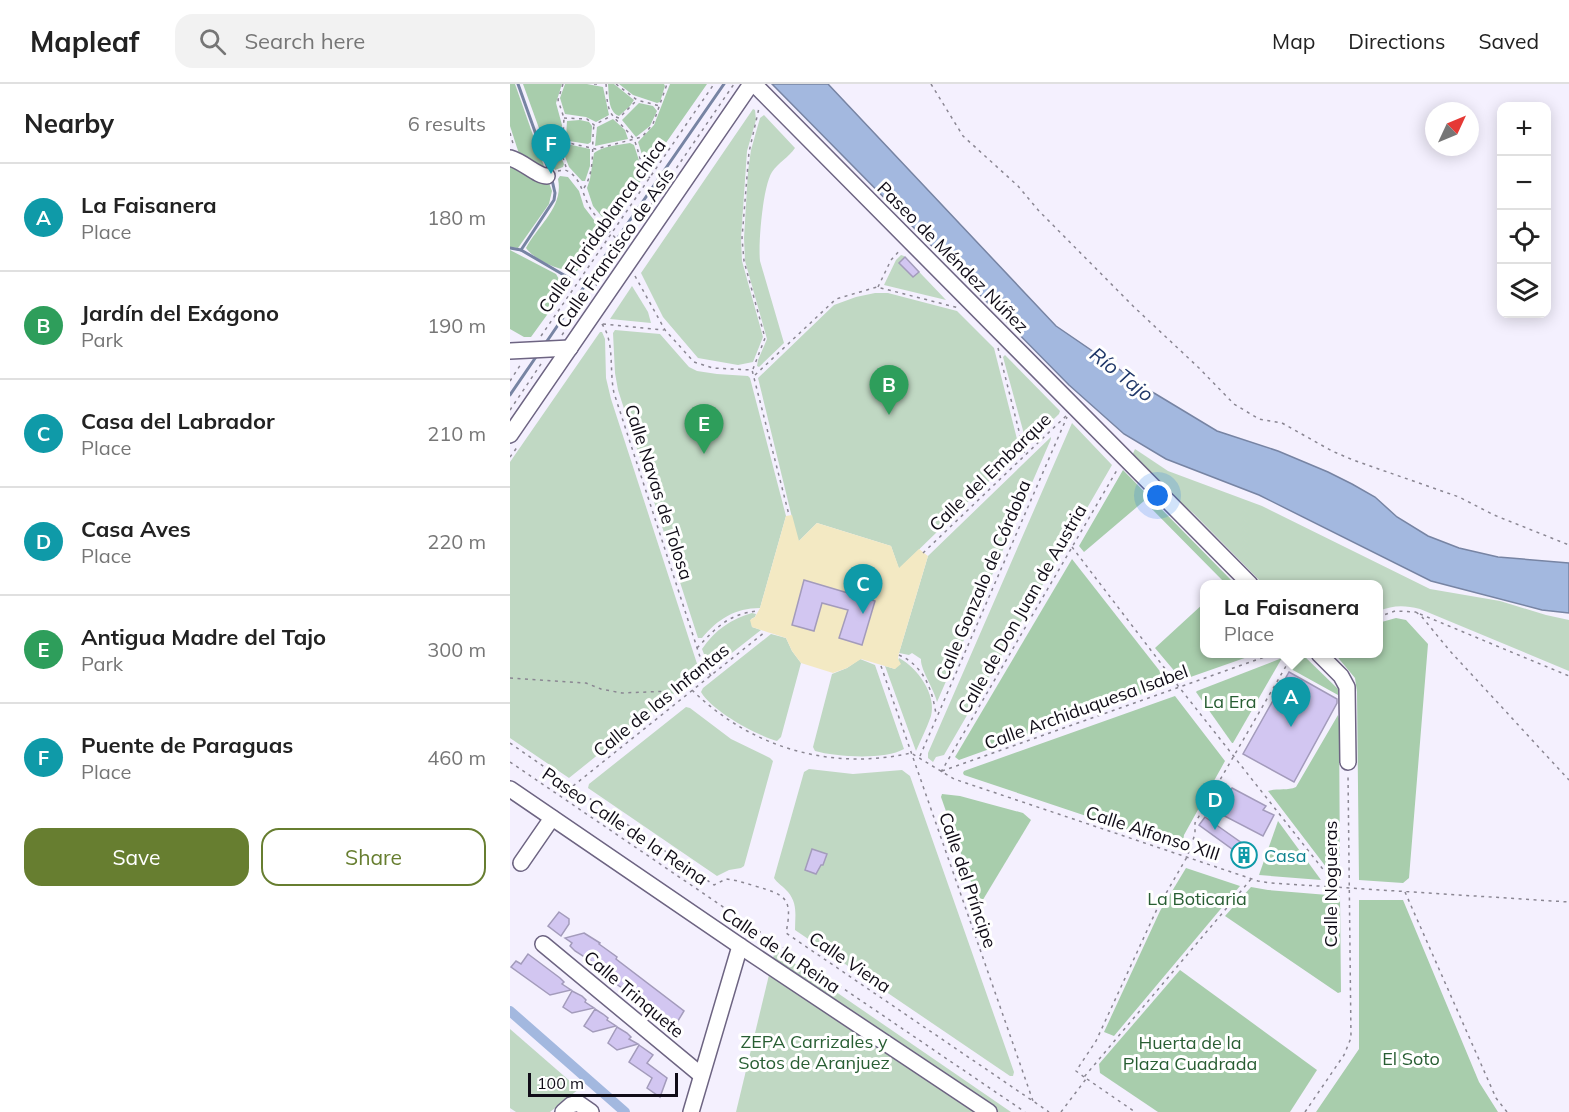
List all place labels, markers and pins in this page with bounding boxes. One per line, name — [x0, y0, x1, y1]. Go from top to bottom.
pin: F — [532, 124, 570, 174]
pin: B — [870, 366, 908, 415]
pin: E — [684, 404, 724, 454]
pin: C — [844, 564, 882, 614]
pin: A — [1272, 678, 1310, 727]
pin: D — [1196, 780, 1234, 830]
building icon: Casa — [1229, 840, 1259, 870]
place label: Casa — [1264, 844, 1307, 867]

